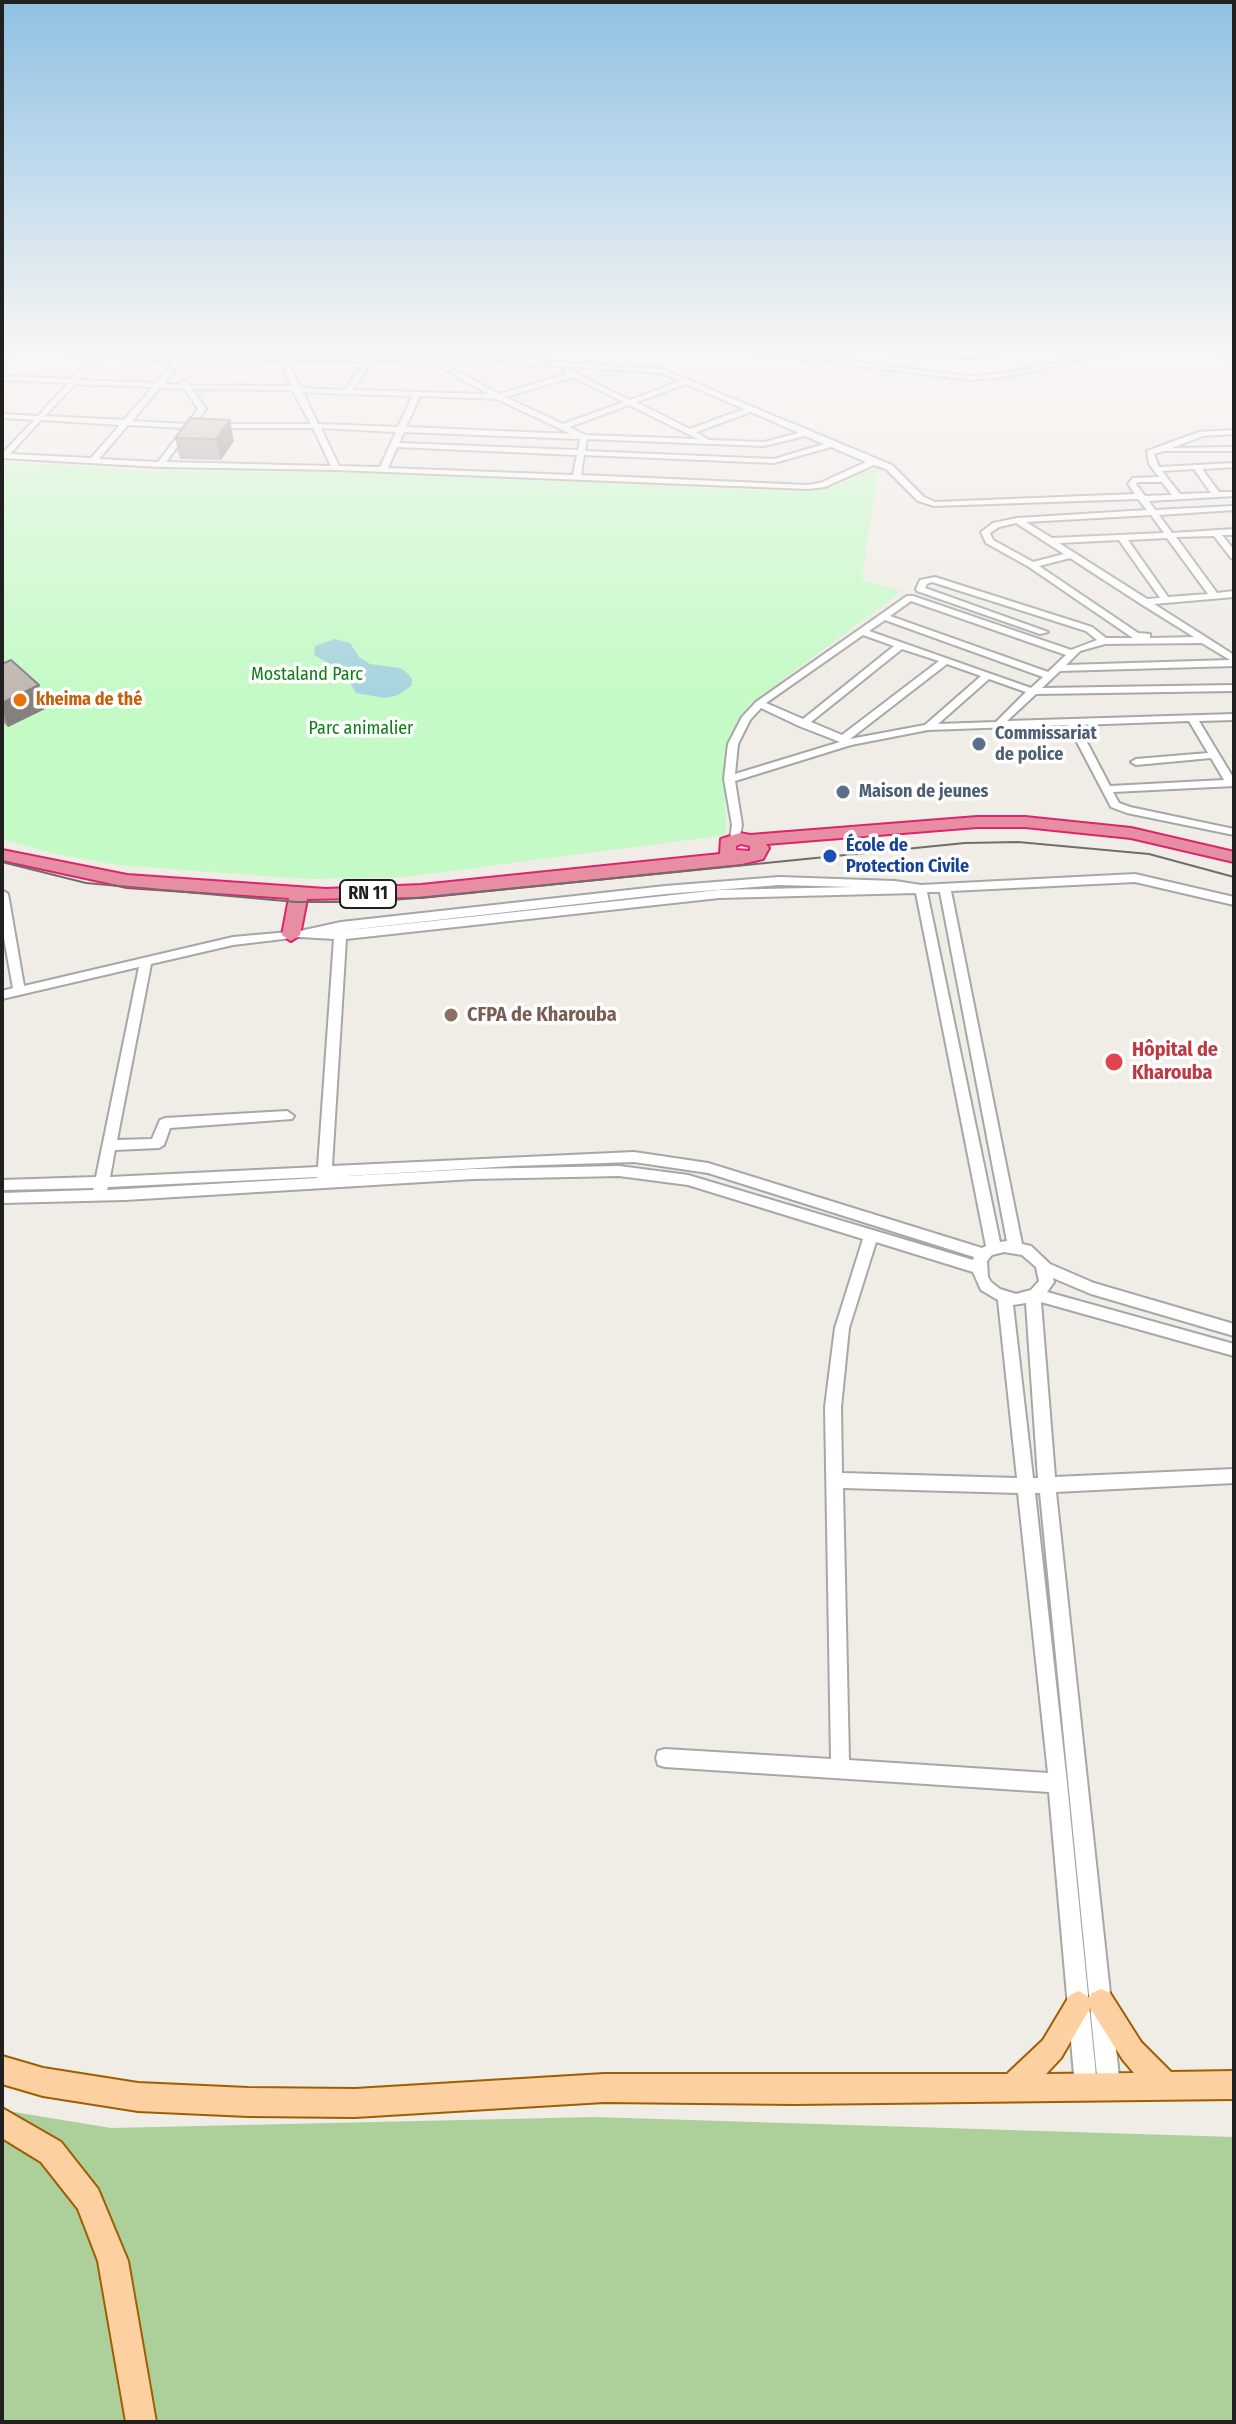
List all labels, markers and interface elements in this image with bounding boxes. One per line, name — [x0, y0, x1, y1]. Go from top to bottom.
park label: Mostaland Parc — [251, 664, 363, 686]
place label: kheima de thé — [36, 689, 142, 711]
marker: kheima de thé — [11, 691, 29, 709]
park label: Parc animalier — [309, 718, 413, 740]
place label: Commissariat de police — [995, 723, 1097, 766]
marker: Commissariat de police — [970, 735, 988, 753]
place label: Maison de jeunes — [859, 781, 988, 803]
marker: Maison de jeunes — [834, 783, 852, 801]
place label: École de Protection Civile — [846, 835, 969, 878]
marker: École de Protection Civile — [821, 847, 839, 865]
road number: RN 11 — [340, 880, 396, 908]
place label: CFPA de Kharouba — [467, 1003, 617, 1027]
marker: CFPA de Kharouba — [442, 1006, 460, 1024]
place label: Hôpital de Kharouba — [1132, 1038, 1218, 1085]
marker: Hôpital de Kharouba — [1103, 1051, 1125, 1073]

